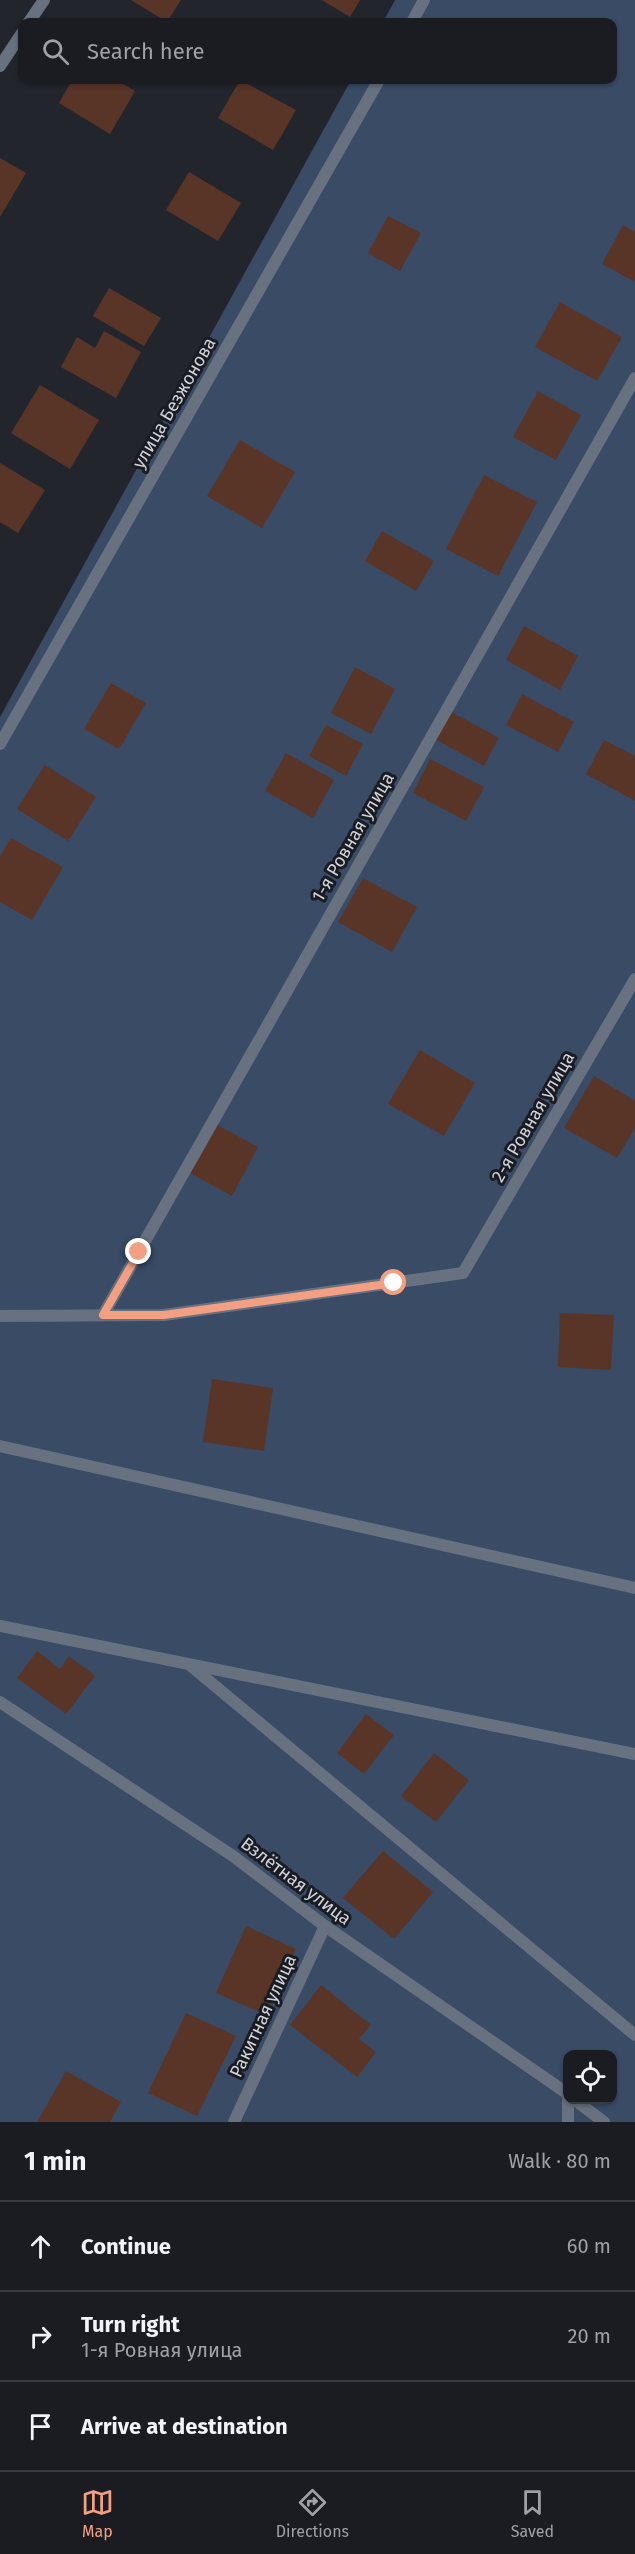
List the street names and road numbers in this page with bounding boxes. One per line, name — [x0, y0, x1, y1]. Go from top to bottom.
street label: улица Безжонова — [128, 334, 220, 472]
street label: 1-я Ровная улица — [307, 769, 399, 905]
street label: 2-я Ровная улица — [487, 1048, 579, 1186]
street label: Взлётная улица — [236, 1832, 356, 1930]
street label: Ракитная улица — [225, 1951, 301, 2081]

